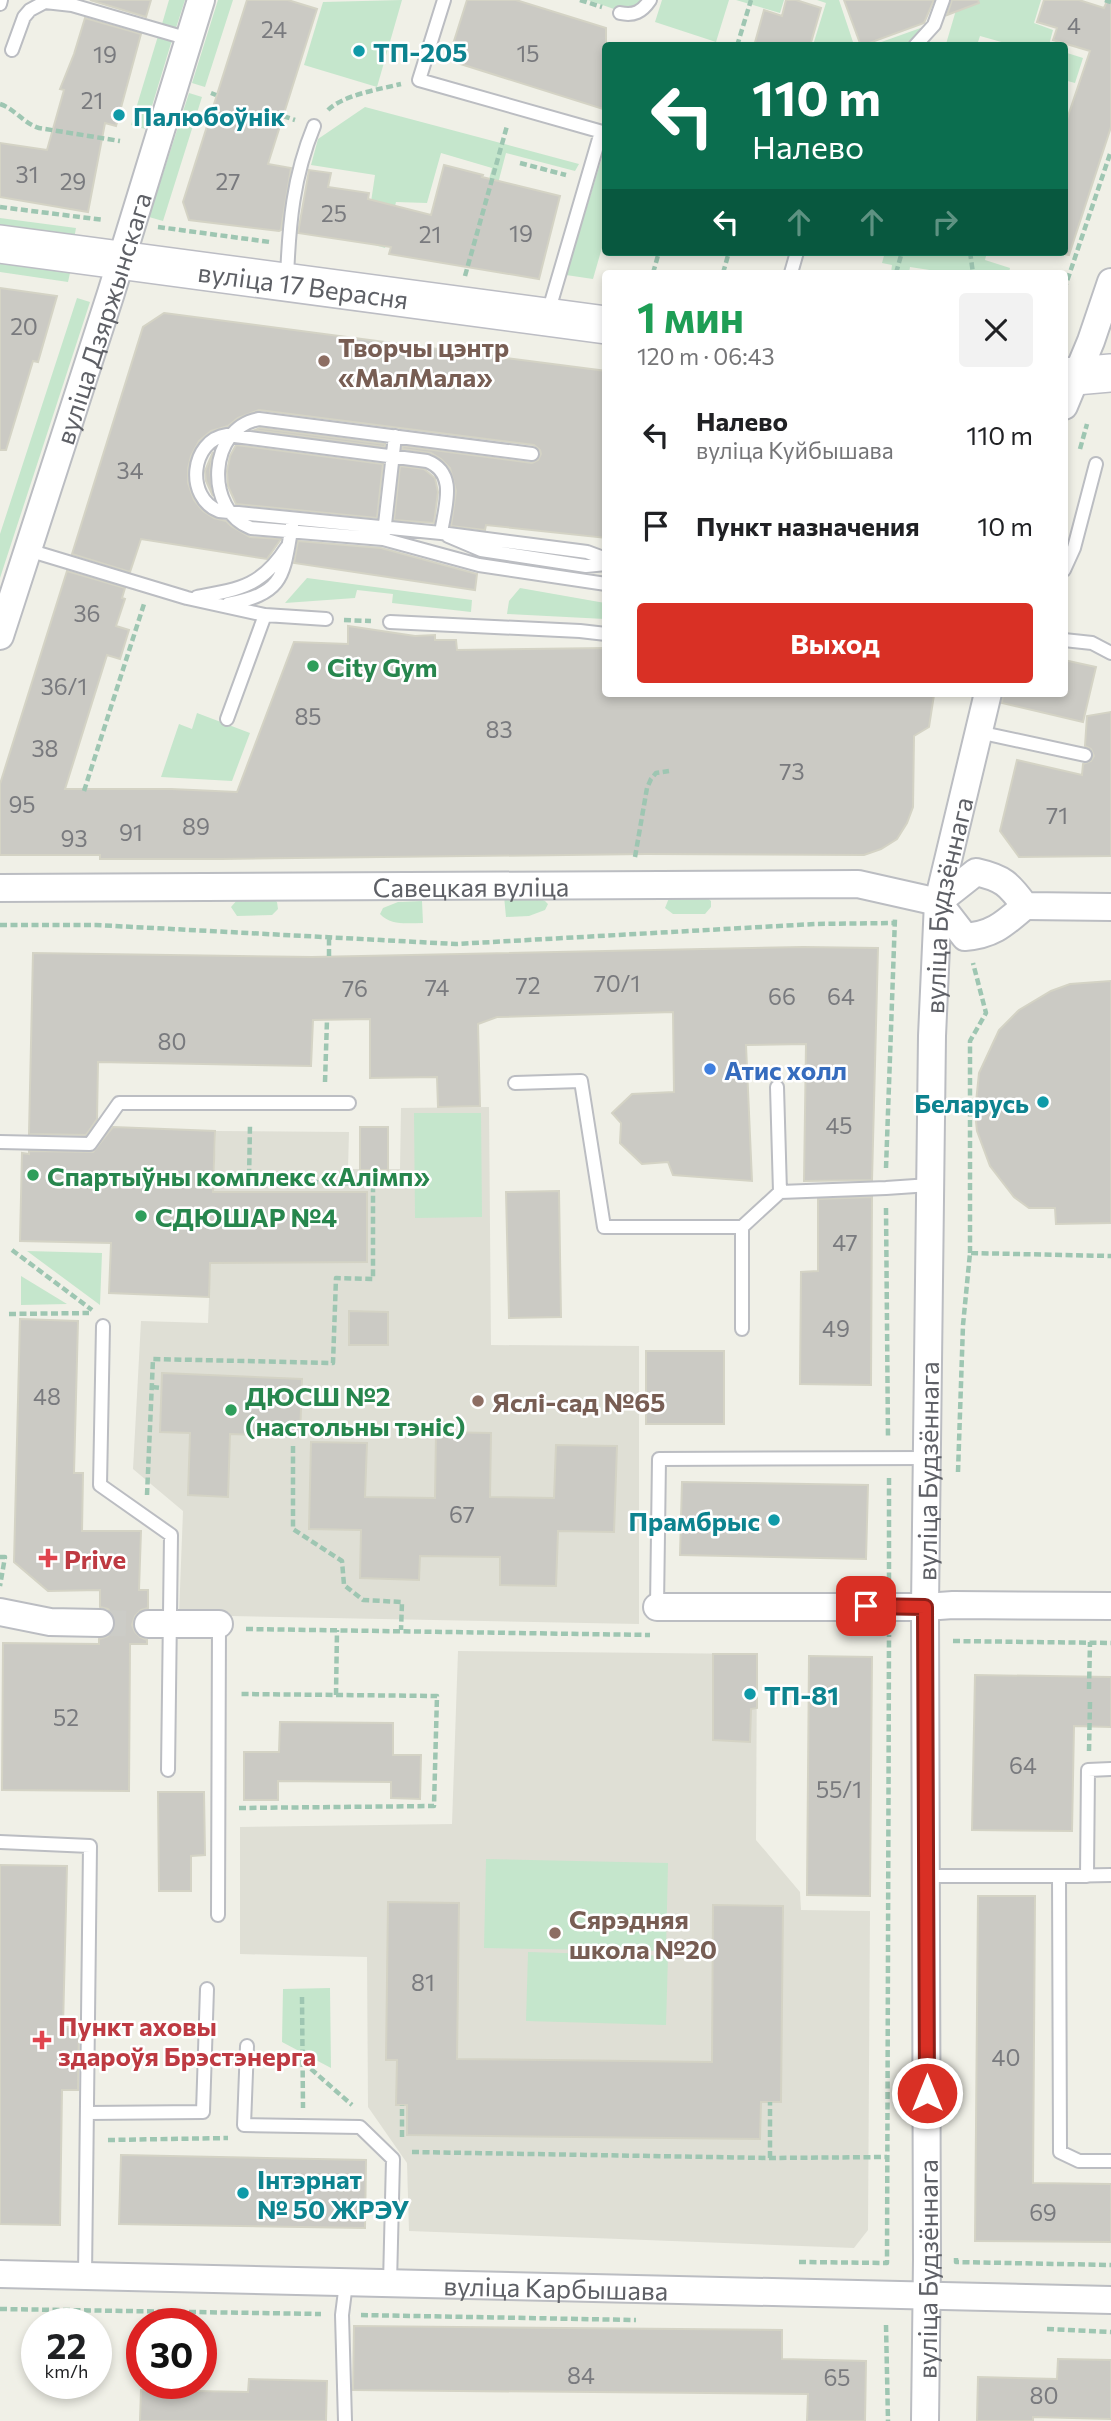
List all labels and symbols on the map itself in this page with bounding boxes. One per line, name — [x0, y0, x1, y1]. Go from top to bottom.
house number: 4 — [1067, 11, 1081, 39]
house number: 24 — [261, 15, 287, 43]
place label: ТП-205 — [373, 36, 467, 67]
house number: 15 — [516, 39, 540, 67]
house number: 19 — [93, 40, 117, 68]
marker: ТП-205 — [351, 43, 367, 59]
house number: 21 — [81, 86, 103, 114]
place label: Палюбоўнік — [133, 100, 286, 131]
marker: Палюбоўнік — [111, 107, 127, 123]
house number: 31 — [16, 160, 38, 188]
house number: 29 — [60, 167, 86, 195]
house number: 27 — [216, 167, 240, 195]
street label: вуліца Дзяржынскага — [48, 188, 157, 448]
house number: 25 — [321, 199, 347, 227]
house number: 19 — [509, 219, 533, 247]
house number: 21 — [419, 220, 441, 248]
street label: вуліца 17 Верасня — [196, 255, 410, 314]
house number: 20 — [10, 312, 38, 340]
place label: Творчы цэнтр «МалМала» — [338, 331, 509, 392]
marker: Творчы цэнтр «МалМала» — [316, 353, 332, 369]
house number: 34 — [117, 456, 144, 484]
house number: 36 — [73, 599, 101, 627]
place label: City Gym — [327, 651, 437, 682]
marker: City Gym — [305, 658, 321, 674]
house number: 36/1 — [41, 672, 87, 700]
house number: 85 — [294, 702, 322, 730]
house number: 83 — [485, 715, 513, 743]
house number: 38 — [31, 734, 59, 762]
house number: 73 — [779, 757, 805, 785]
house number: 95 — [8, 790, 36, 818]
street label: вуліца Будзённага — [918, 794, 978, 1015]
house number: 71 — [1046, 801, 1068, 829]
house number: 89 — [182, 812, 210, 840]
house number: 91 — [119, 818, 143, 846]
house number: 93 — [60, 824, 88, 852]
street label: Савецкая вуліца — [373, 870, 569, 902]
house number: 70/1 — [594, 969, 640, 997]
house number: 72 — [516, 971, 540, 999]
house number: 74 — [425, 973, 449, 1001]
house number: 76 — [342, 974, 368, 1002]
house number: 66 — [768, 982, 796, 1010]
house number: 64 — [827, 982, 855, 1010]
house number: 80 — [158, 1027, 186, 1055]
place label: Атис холл — [724, 1054, 847, 1085]
marker: Атис холл — [702, 1061, 718, 1077]
place label: Беларусь — [914, 1087, 1029, 1118]
marker: Беларусь — [1035, 1094, 1051, 1110]
house number: 45 — [825, 1111, 853, 1139]
place label: Спартыўны комплекс «Алімп» — [47, 1160, 430, 1191]
marker: Спартыўны комплекс «Алімп» — [25, 1167, 41, 1183]
place label: СДЮШАР №4 — [155, 1201, 337, 1232]
marker: СДЮШАР №4 — [133, 1208, 149, 1224]
house number: 47 — [832, 1228, 858, 1256]
house number: 49 — [822, 1314, 850, 1342]
street label: вуліца Будзённага — [910, 1361, 944, 1581]
place label: ДЮСШ №2 (настольны тэніс) — [245, 1380, 466, 1441]
house number: 48 — [33, 1382, 61, 1410]
place label: Яслі-сад №65 — [492, 1386, 665, 1417]
marker: Яслі-сад №65 — [470, 1393, 486, 1409]
marker: ДЮСШ №2 (настольны тэніс) — [223, 1402, 239, 1418]
house number: 67 — [449, 1500, 475, 1528]
place label: Прамбрыс — [629, 1505, 760, 1536]
marker: Прамбрыс — [766, 1512, 782, 1528]
place label: Prive — [64, 1543, 126, 1574]
marker: Prive — [38, 1548, 58, 1568]
pin — [836, 1576, 896, 1636]
place label: ТП-81 — [764, 1679, 839, 1710]
marker: ТП-81 — [742, 1686, 758, 1702]
house number: 52 — [53, 1703, 79, 1731]
house number: 64 — [1009, 1751, 1037, 1779]
house number: 55/1 — [816, 1775, 862, 1803]
place label: Сярэдняя школа №20 — [569, 1903, 717, 1964]
marker: Сярэдняя школа №20 — [547, 1925, 563, 1941]
house number: 81 — [411, 1968, 435, 1996]
place label: Пункт аховы здароўя Брэстэнерга — [58, 2010, 316, 2071]
marker: Пункт аховы здароўя Брэстэнерга — [32, 2030, 52, 2050]
house number: 40 — [992, 2043, 1020, 2071]
position arrow — [890, 2056, 964, 2130]
street label: вуліца Будзённага — [910, 2159, 943, 2379]
place label: Інтэрнат № 50 ЖРЭУ — [257, 2163, 410, 2224]
marker: Інтэрнат № 50 ЖРЭУ — [235, 2185, 251, 2201]
house number: 69 — [1029, 2198, 1057, 2226]
street label: вуліца Карбышава — [443, 2269, 669, 2305]
speed limit sign: 30 — [126, 2308, 217, 2399]
house number: 84 — [567, 2361, 595, 2389]
house number: 65 — [823, 2363, 851, 2391]
house number: 80 — [1030, 2381, 1058, 2409]

